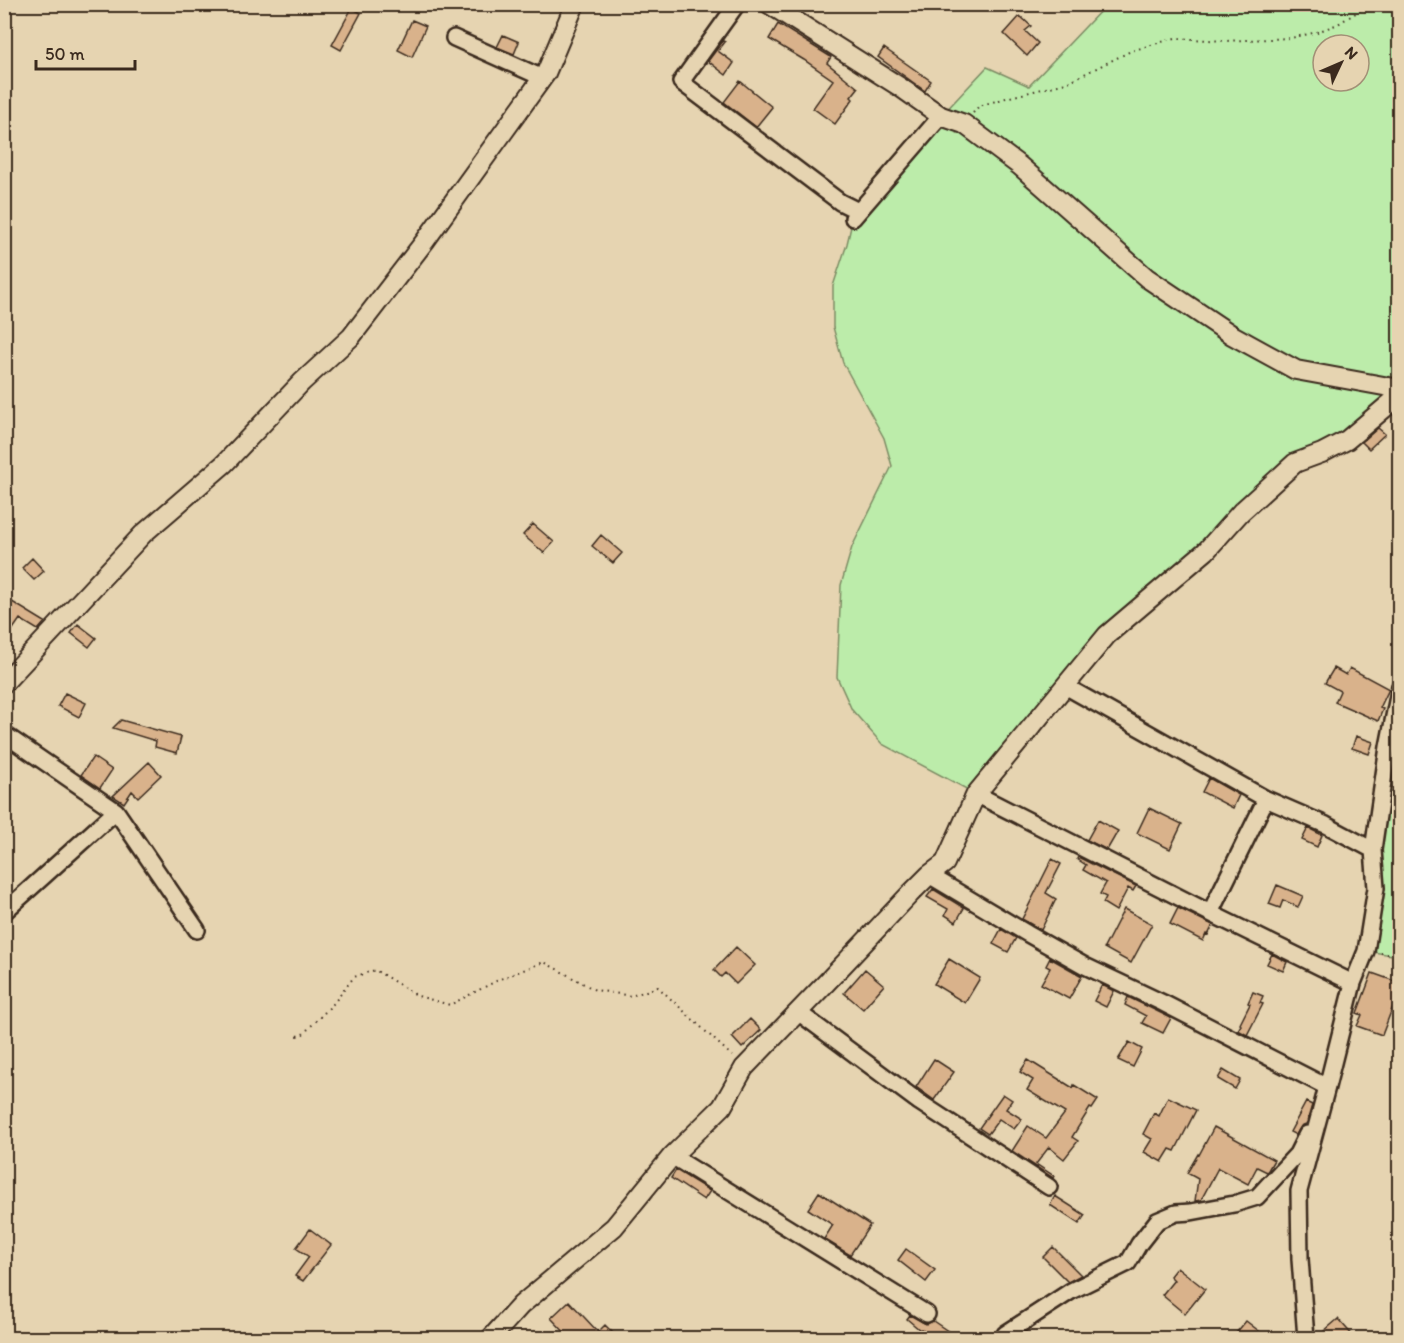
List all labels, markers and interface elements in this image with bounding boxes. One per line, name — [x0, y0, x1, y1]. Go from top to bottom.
scale bar — [36, 33, 135, 71]
north arrow — [1311, 33, 1371, 93]
text: N — [1341, 42, 1362, 63]
text: 50 m — [45, 43, 85, 65]

